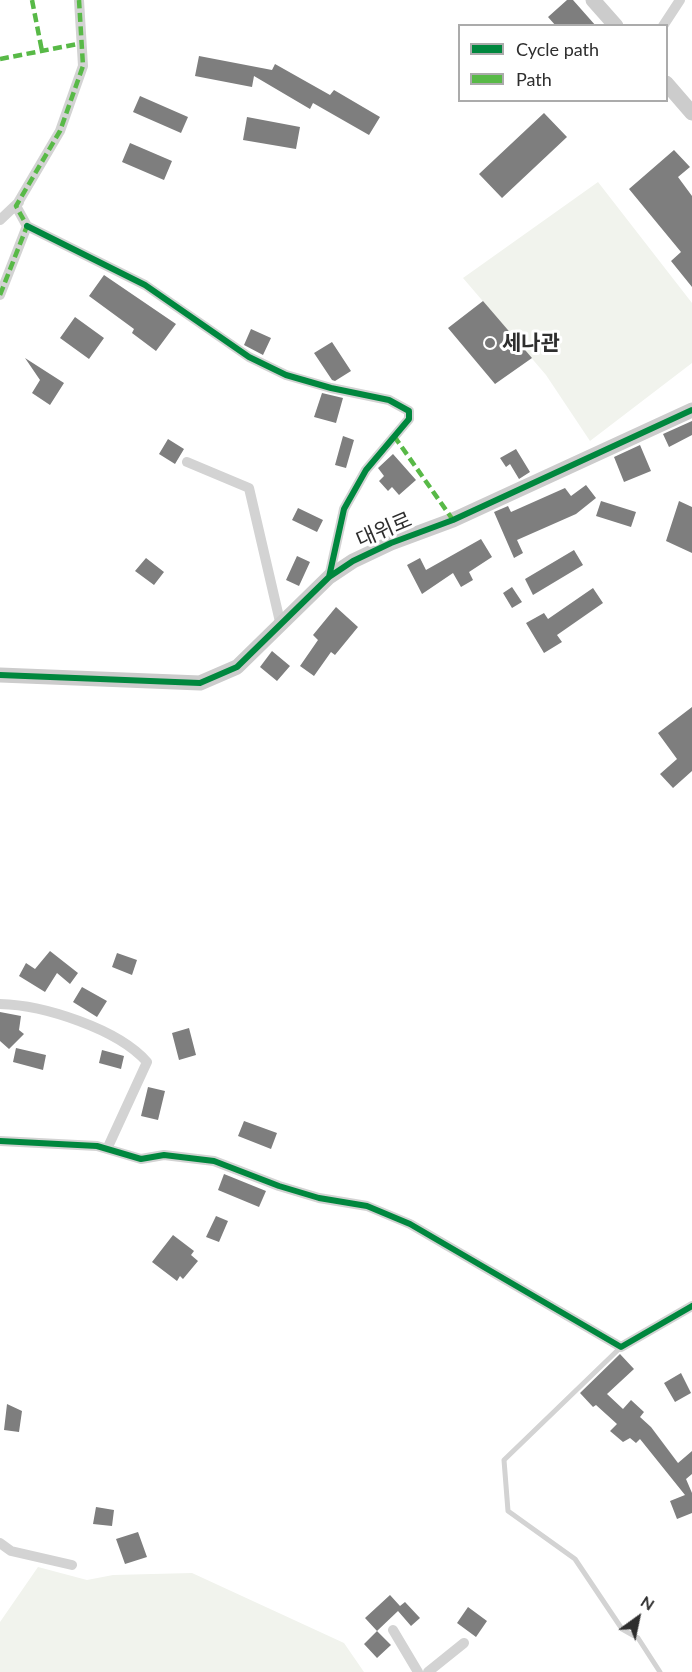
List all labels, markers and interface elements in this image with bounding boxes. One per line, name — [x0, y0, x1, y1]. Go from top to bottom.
legend — [458, 24, 668, 102]
text: Cycle path — [516, 38, 599, 60]
text: Path — [516, 68, 552, 90]
place label: 세나관 — [502, 330, 560, 356]
marker: 세나관 — [483, 336, 497, 350]
street label: 대위로 — [352, 507, 416, 553]
north arrow — [608, 1588, 668, 1648]
text: N — [638, 1591, 658, 1614]

